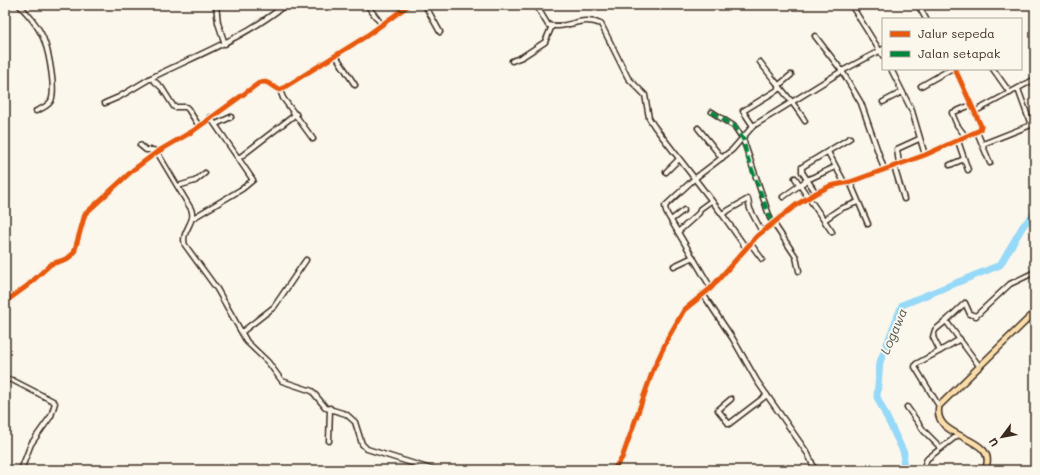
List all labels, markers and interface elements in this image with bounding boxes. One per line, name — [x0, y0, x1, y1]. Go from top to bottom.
legend — [882, 18, 1022, 70]
text: Jalur sepeda — [918, 25, 995, 41]
text: Jalan setapak — [918, 45, 1000, 61]
water label: Logawa — [876, 305, 910, 357]
north arrow — [982, 417, 1022, 457]
text: U — [985, 435, 1002, 450]

